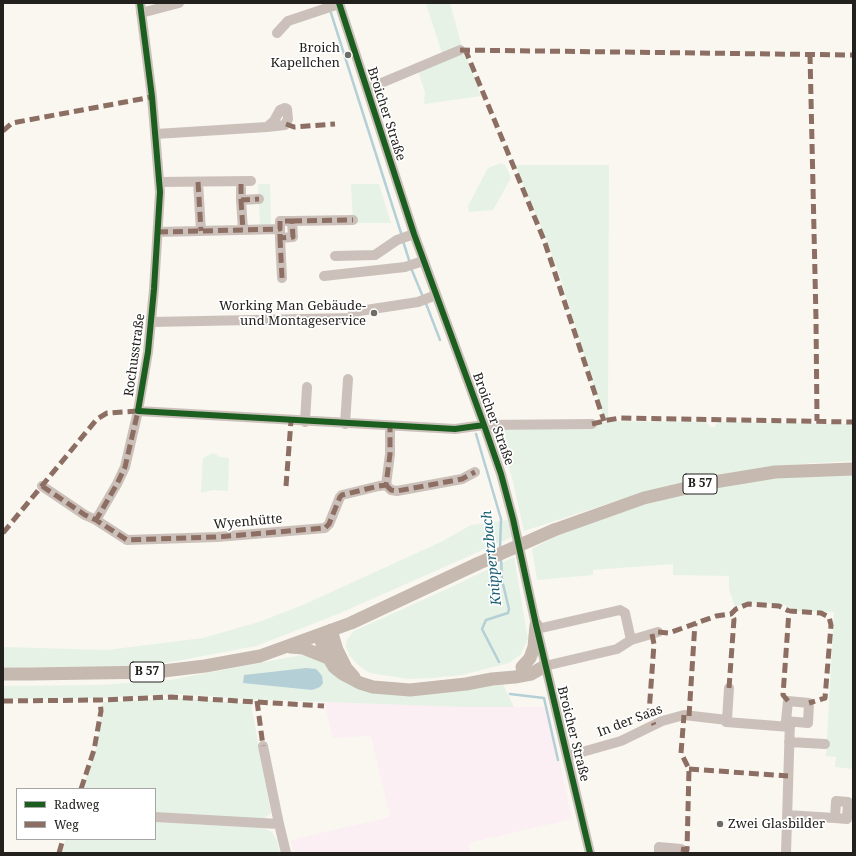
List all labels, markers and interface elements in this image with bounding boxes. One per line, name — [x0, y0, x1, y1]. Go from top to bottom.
place label: Broich Kapellchen — [271, 40, 340, 71]
marker: Broich Kapellchen — [343, 50, 353, 60]
street label: Broicher Straße — [364, 65, 408, 163]
place label: Working Man Gebäude- und Montageservice — [219, 298, 366, 329]
marker: Working Man Gebäude- und Montageservice — [369, 308, 379, 318]
street label: Rochusstraße — [121, 312, 149, 398]
street label: Broicher Straße — [469, 370, 517, 468]
road number: B 57 — [683, 474, 717, 494]
water label: Knippertzbach — [479, 510, 505, 606]
street label: Wyenhütte — [213, 511, 283, 533]
road number: B 57 — [130, 662, 164, 682]
street label: Broicher Straße — [554, 685, 592, 783]
street label: In der Saas — [595, 701, 665, 741]
legend — [16, 788, 156, 840]
text: Radweg — [54, 796, 99, 813]
text: Weg — [54, 816, 79, 833]
place label: Zwei Glasbilder — [728, 816, 825, 832]
marker: Zwei Glasbilder — [715, 819, 725, 829]

